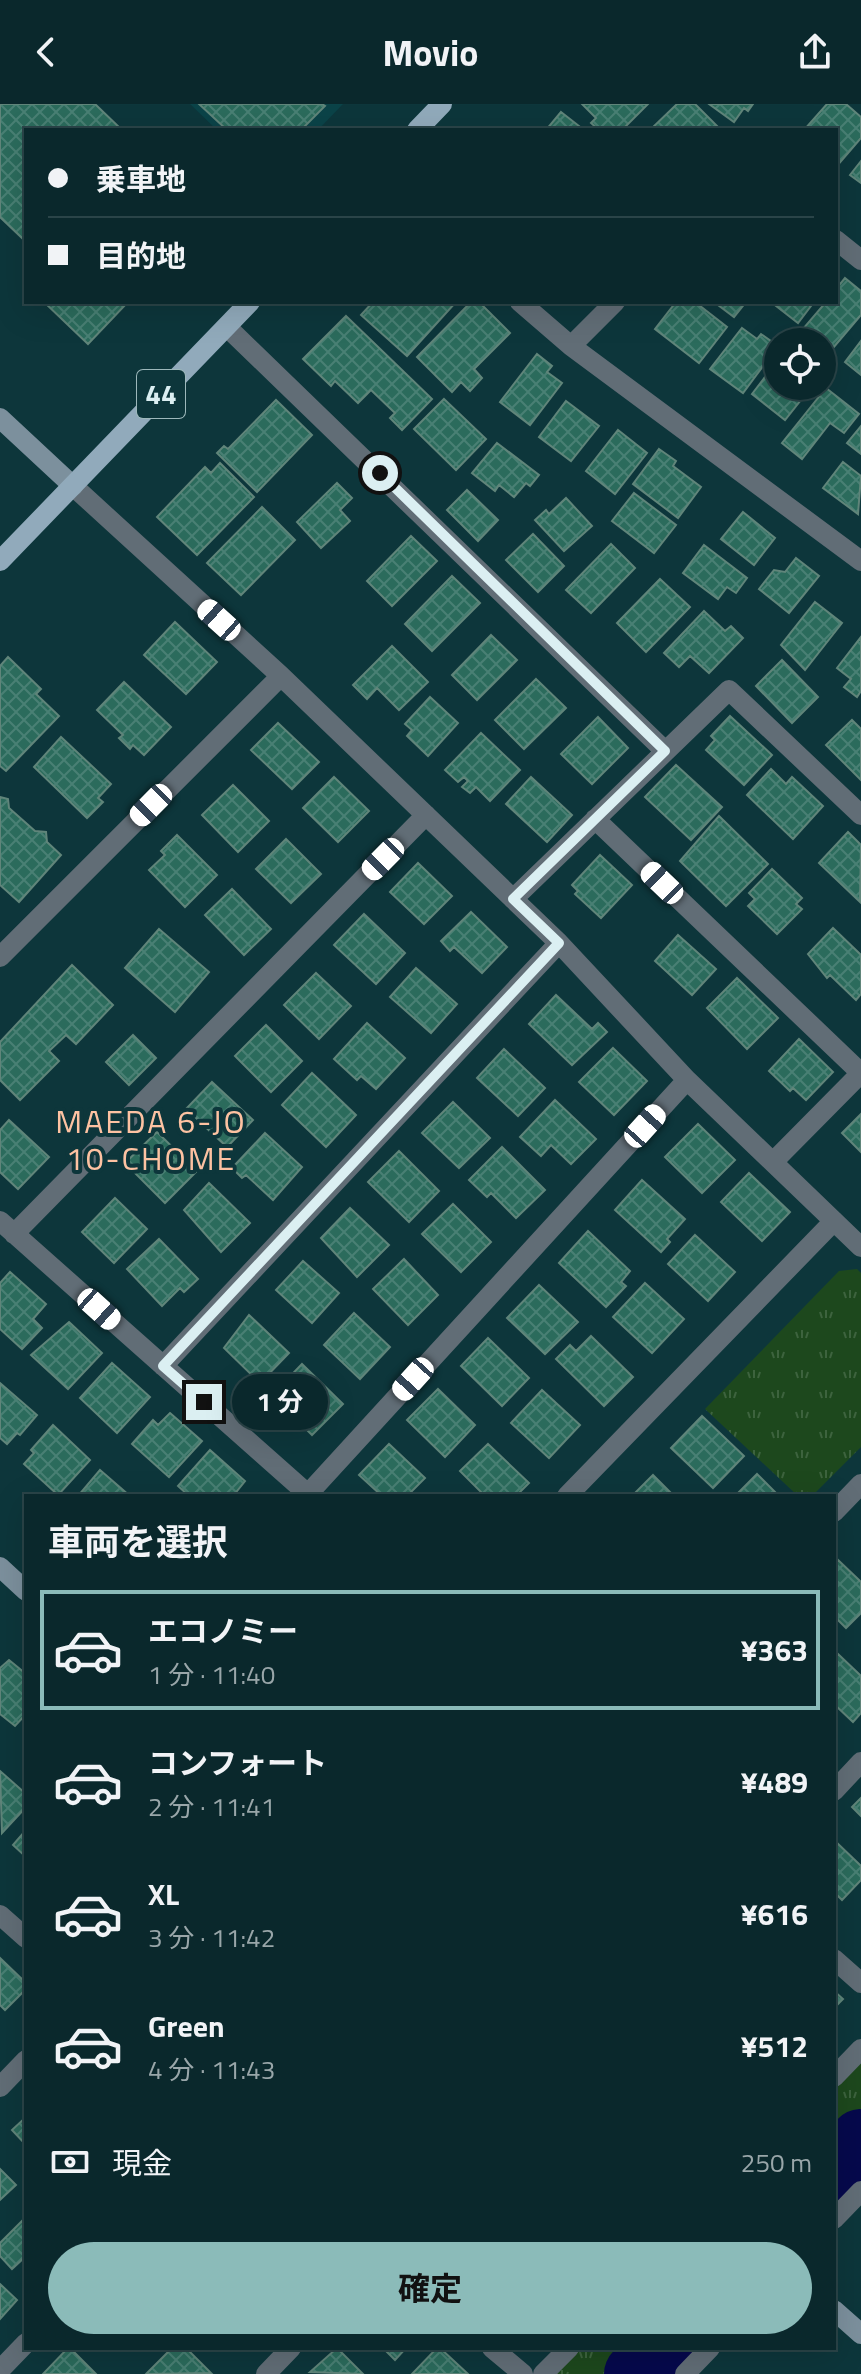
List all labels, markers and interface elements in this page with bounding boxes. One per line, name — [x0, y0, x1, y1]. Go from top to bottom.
text: Movio — [383, 25, 478, 80]
icon: back — [24, 30, 68, 74]
icon: share — [793, 30, 837, 74]
text: 乗車地 — [96, 156, 186, 202]
text: 目的地 — [96, 233, 186, 279]
map controls — [764, 328, 836, 400]
button: locate — [764, 328, 836, 400]
road number: 44 — [137, 370, 185, 418]
route start — [362, 455, 398, 491]
car — [193, 595, 245, 645]
car — [126, 780, 176, 830]
car — [358, 834, 408, 884]
car — [636, 858, 688, 908]
district label: MAEDA 6-JO 10-CHOME — [55, 1097, 247, 1182]
car — [620, 1100, 670, 1152]
car — [73, 1284, 125, 1334]
car — [388, 1353, 438, 1405]
callout: 1 分 — [232, 1374, 328, 1430]
text: 1 分 — [257, 1382, 303, 1421]
route end — [186, 1384, 222, 1420]
text: 車両を選択 — [48, 1514, 228, 1569]
text: エコノミー — [148, 1608, 298, 1654]
icon: car — [52, 1614, 124, 1686]
text: ¥363 — [741, 1627, 808, 1673]
text: 1 分 · 11:40 — [148, 1655, 275, 1694]
text: コンフォート — [148, 1740, 327, 1786]
icon: car — [52, 1746, 124, 1818]
text: ¥489 — [741, 1759, 808, 1805]
text: 2 分 · 11:41 — [148, 1787, 275, 1826]
text: XL — [148, 1871, 179, 1917]
icon: car — [52, 1878, 124, 1950]
text: ¥616 — [741, 1891, 808, 1937]
text: 3 分 · 11:42 — [148, 1918, 275, 1957]
text: Green — [148, 2003, 225, 2049]
icon: car — [52, 2010, 124, 2082]
text: ¥512 — [741, 2023, 808, 2069]
text: 4 分 · 11:43 — [148, 2050, 275, 2089]
icon: cash — [48, 2140, 92, 2184]
text: 現金 — [112, 2140, 172, 2186]
text: 250 m — [741, 2143, 812, 2182]
button: 確定 — [48, 2242, 812, 2334]

